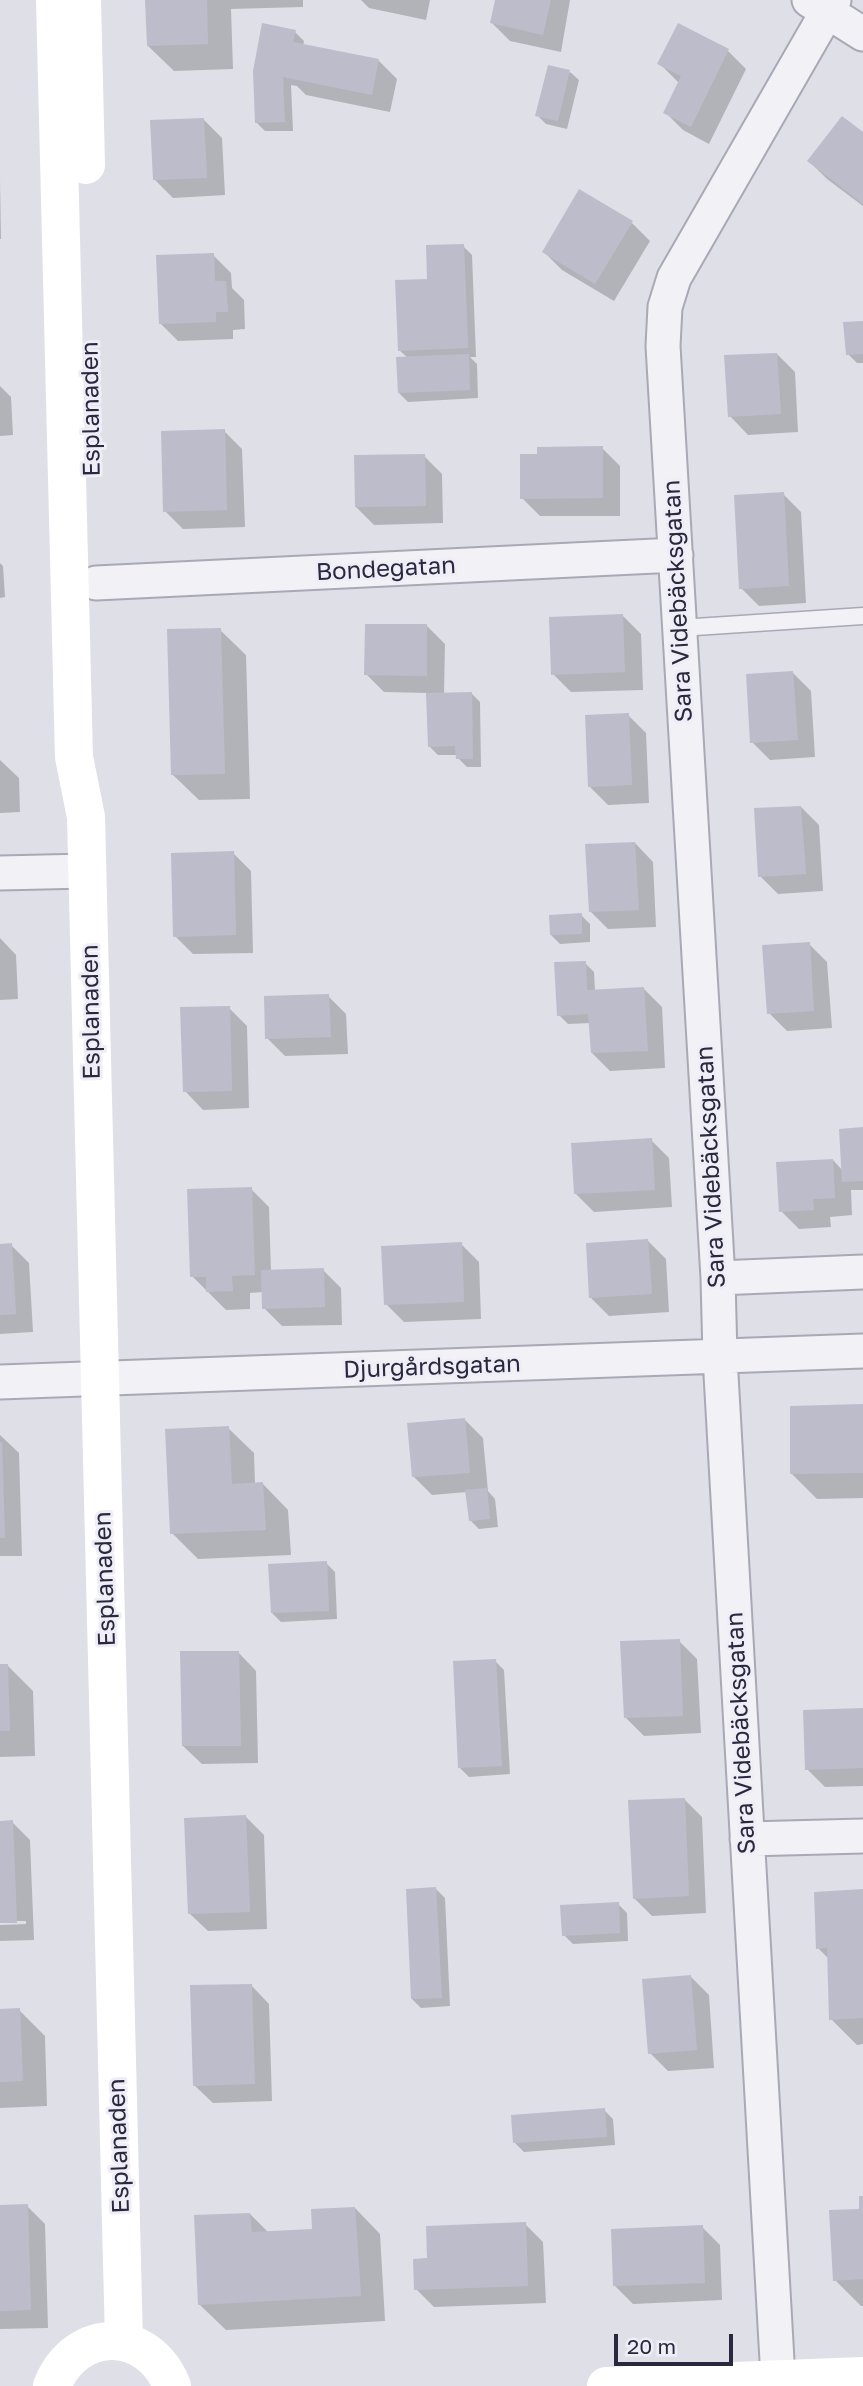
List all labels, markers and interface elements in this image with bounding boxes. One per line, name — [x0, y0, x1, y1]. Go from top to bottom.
street label: Esplanaden — [75, 341, 107, 477]
street label: Sara Videbäcksgatan — [657, 479, 699, 723]
street label: Bondegatan — [315, 551, 457, 587]
street label: Esplanaden — [75, 944, 107, 1080]
street label: Sara Videbäcksgatan — [690, 1045, 732, 1289]
street label: Djurgårdsgatan — [343, 1350, 521, 1384]
street label: Esplanaden — [88, 1511, 122, 1647]
street label: Sara Videbäcksgatan — [720, 1611, 762, 1855]
street label: Esplanaden — [102, 2078, 136, 2214]
scale bar — [618, 2320, 737, 2364]
text: 20 m — [627, 2333, 676, 2359]

